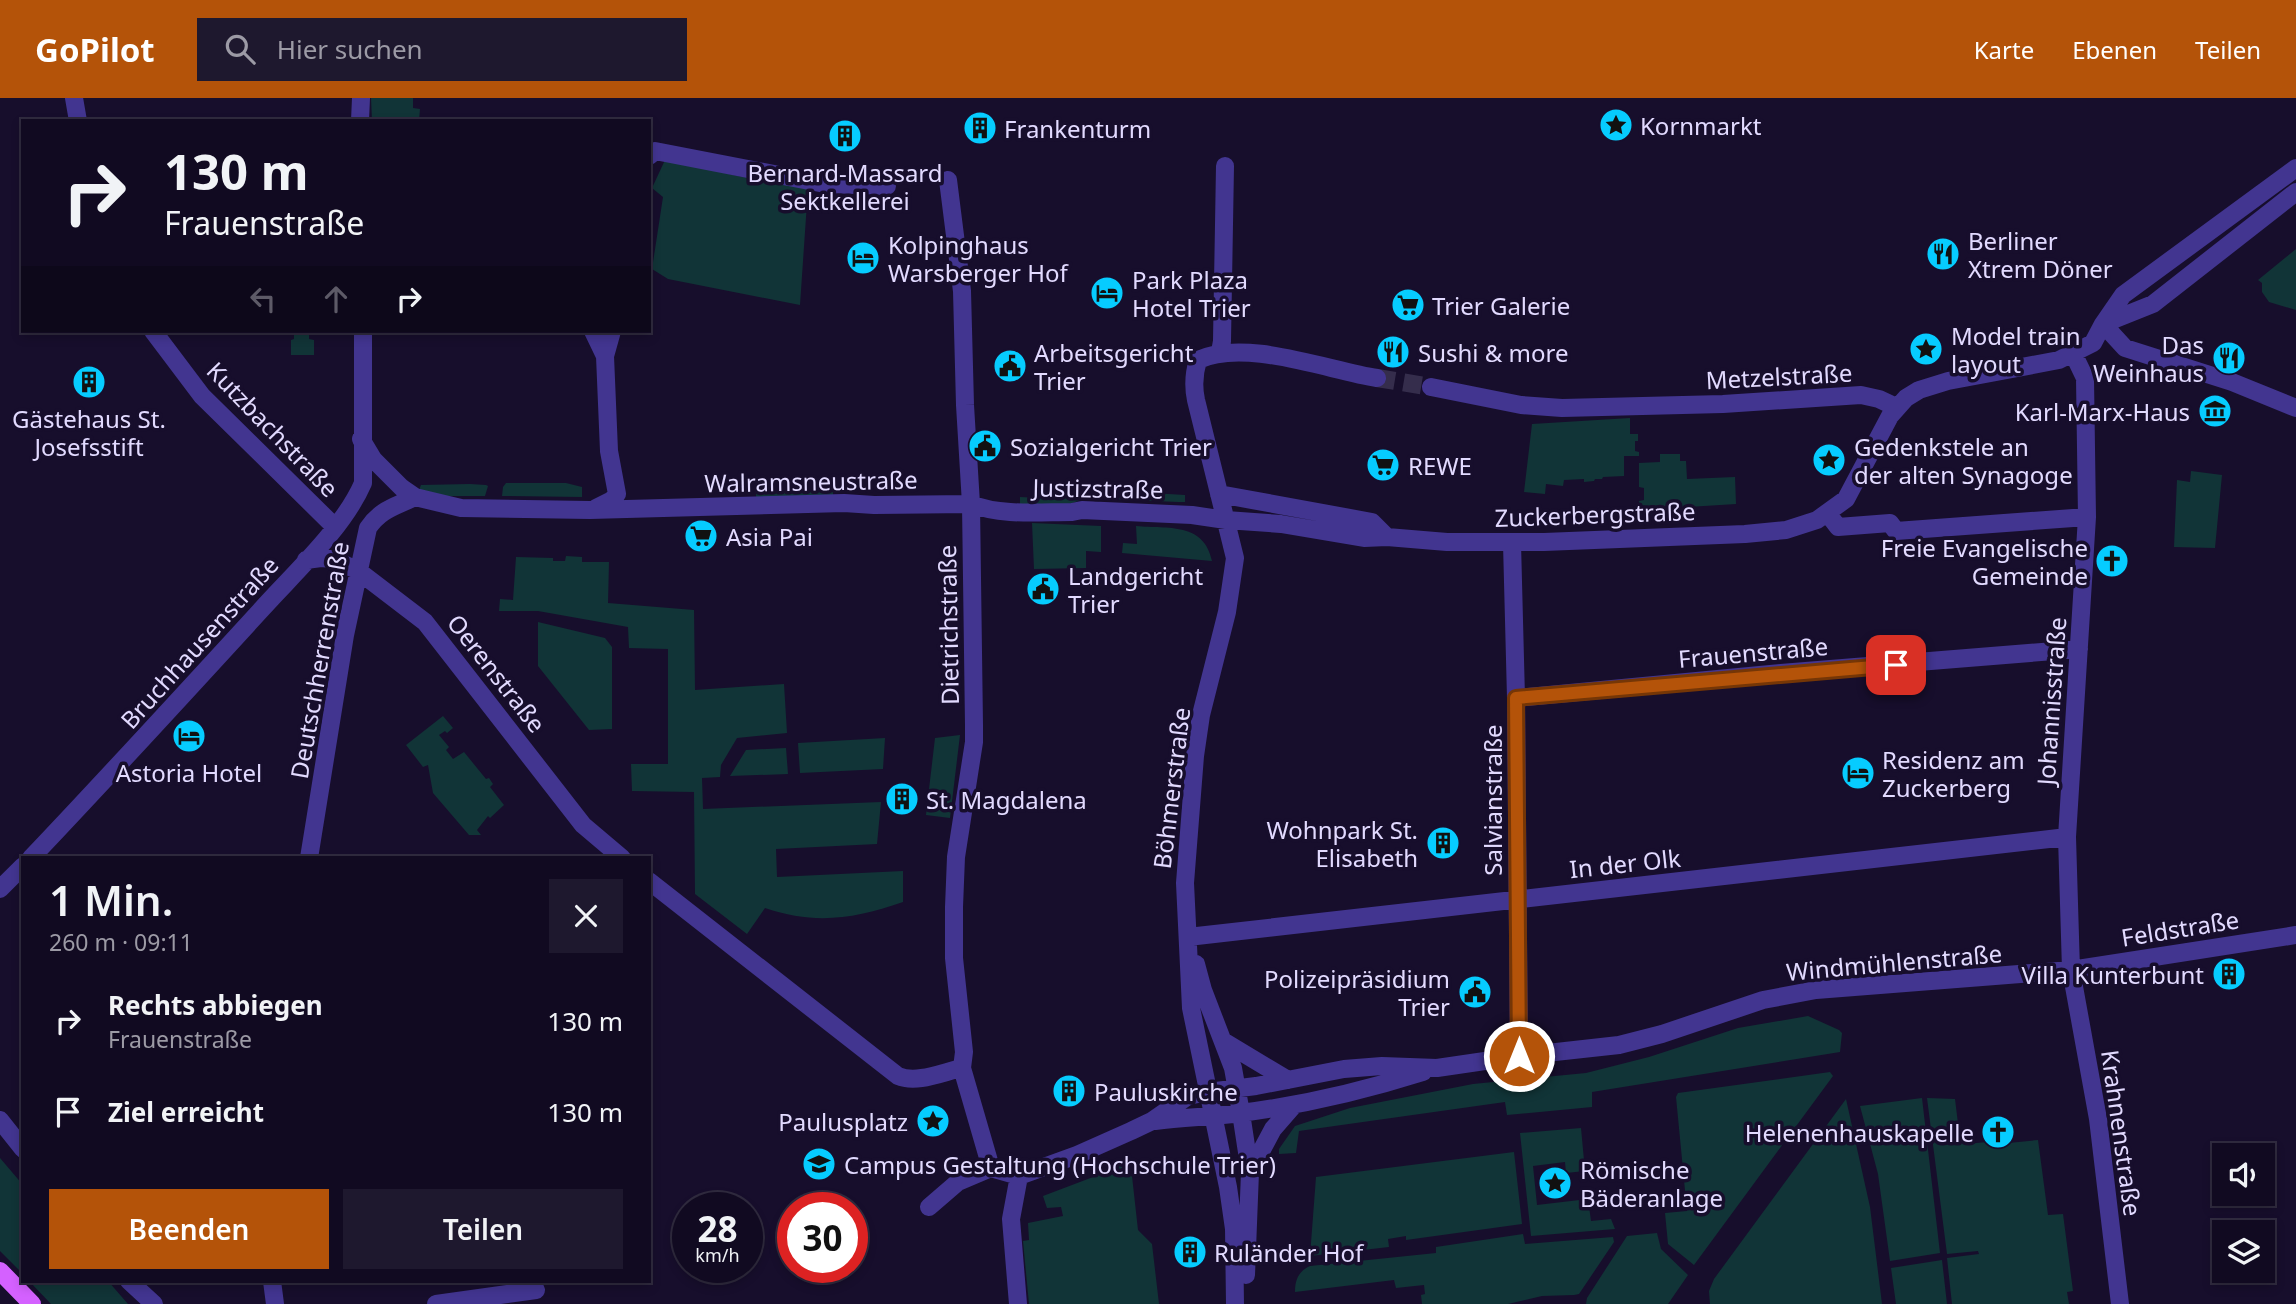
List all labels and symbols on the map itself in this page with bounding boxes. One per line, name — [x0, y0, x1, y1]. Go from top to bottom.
place icon: Kornmarkt — [1597, 106, 1635, 144]
building icon: Frankenturm — [961, 109, 999, 147]
place label: Kornmarkt — [1640, 109, 1762, 142]
place label: Frankenturm — [1004, 112, 1151, 145]
building icon: Bernard-Massard Sektkellerei — [826, 117, 864, 155]
place label: Bernard-Massard Sektkellerei — [747, 156, 943, 217]
place label: Berliner Xtrem Döner — [1968, 224, 2113, 285]
place label: Kolpinghaus Warsberger Hof — [888, 228, 1069, 289]
restaurant icon: Berliner Xtrem Döner — [1924, 235, 1962, 273]
hotel icon: Kolpinghaus Warsberger Hof — [844, 239, 882, 277]
place label: Park Plaza Hotel Trier — [1132, 263, 1251, 324]
hotel icon: Park Plaza Hotel Trier — [1088, 274, 1126, 312]
supermarket icon: Trier Galerie — [1389, 286, 1427, 324]
place label: Trier Galerie — [1432, 289, 1570, 322]
place label: Model train layout — [1951, 319, 2081, 380]
place label: Das Weinhaus — [2093, 328, 2204, 389]
place icon: Model train layout — [1907, 330, 1945, 368]
restaurant icon: Sushi & more — [1374, 333, 1412, 371]
place label: Arbeitsgericht Trier — [1034, 336, 1194, 397]
place label: Sushi & more — [1418, 336, 1569, 369]
restaurant icon: Das Weinhaus — [2210, 339, 2248, 377]
public building icon: Arbeitsgericht Trier — [991, 347, 1029, 385]
street label: Kutzbachstraße — [200, 354, 346, 504]
street label: Metzelstraße — [1705, 356, 1853, 396]
building icon: Gästehaus St. Josefsstift — [70, 363, 108, 401]
museum icon: Karl-Marx-Haus — [2196, 392, 2234, 430]
place label: Karl-Marx-Haus — [2015, 395, 2190, 428]
place label: Gästehaus St. Josefsstift — [12, 402, 166, 463]
public building icon: Sozialgericht Trier — [966, 427, 1004, 465]
place label: Sozialgericht Trier — [1010, 430, 1212, 463]
place label: Gedenkstele an der alten Synagoge — [1854, 430, 2073, 491]
place icon: Gedenkstele an der alten Synagoge — [1810, 441, 1848, 479]
supermarket icon: REWE — [1364, 446, 1402, 484]
place label: REWE — [1408, 449, 1472, 482]
street label: Walramsneustraße — [704, 463, 918, 499]
street label: Justizstraße — [1030, 470, 1164, 506]
street label: Zuckerbergstraße — [1494, 494, 1696, 534]
supermarket icon: Asia Pai — [682, 517, 720, 555]
place label: Asia Pai — [726, 520, 813, 553]
place label: Freie Evangelische Gemeinde — [1881, 531, 2088, 592]
street label: Deutschherrenstraße — [282, 539, 356, 781]
church icon: Freie Evangelische Gemeinde — [2093, 542, 2131, 580]
street label: Dietrichstraße — [930, 545, 966, 705]
street label: Bruchhausenstraße — [113, 549, 285, 735]
place label: Landgericht Trier — [1068, 559, 1203, 620]
public building icon: Landgericht Trier — [1024, 570, 1062, 608]
street label: Oerenstraße — [440, 607, 554, 739]
street label: Johannisstraße — [2029, 616, 2073, 788]
street label: Frauenstraße — [1677, 629, 1829, 675]
pin — [1866, 635, 1926, 695]
street label: Böhmerstraße — [1145, 705, 1197, 871]
hotel icon: Astoria Hotel — [170, 717, 208, 755]
street label: Salvianstraße — [1476, 724, 1509, 876]
place label: Residenz am Zuckerberg — [1882, 743, 2025, 804]
hotel icon: Residenz am Zuckerberg — [1839, 754, 1877, 792]
place label: Astoria Hotel — [116, 756, 262, 789]
building icon: St. Magdalena — [883, 780, 921, 818]
place label: St. Magdalena — [926, 783, 1087, 816]
place label: Wohnpark St. Elisabeth — [1267, 813, 1418, 874]
building icon: Wohnpark St. Elisabeth — [1424, 824, 1462, 862]
street label: In der Olk — [1568, 841, 1682, 885]
street label: Feldstraße — [2119, 902, 2241, 954]
street label: Windmühlenstraße — [1785, 936, 2003, 988]
building icon: Villa Kunterbunt — [2210, 955, 2248, 993]
place label: Villa Kunterbunt — [2022, 958, 2204, 991]
place label: Polizeipräsidium Trier — [1264, 962, 1450, 1023]
public building icon: Polizeipräsidium Trier — [1456, 973, 1494, 1011]
position arrow — [1482, 1019, 1556, 1093]
street label: Krahnenstraße — [2094, 1048, 2150, 1218]
building icon: Pauluskirche — [1050, 1072, 1088, 1110]
place label: Pauluskirche — [1094, 1075, 1238, 1108]
place icon: Paulusplatz — [914, 1102, 952, 1140]
place label: Paulusplatz — [778, 1105, 908, 1138]
church icon: Helenenhauskapelle — [1979, 1113, 2017, 1151]
place label: Helenenhauskapelle — [1745, 1116, 1974, 1149]
school or university icon: Campus Gestaltung (Hochschule Trier) — [800, 1145, 838, 1183]
place label: Campus Gestaltung (Hochschule Trier) — [844, 1148, 1276, 1181]
place label: Römische Bäderanlage — [1580, 1153, 1723, 1214]
place icon: Römische Bäderanlage — [1536, 1164, 1574, 1202]
speed limit sign: 30 — [777, 1192, 868, 1283]
building icon: Ruländer Hof — [1171, 1233, 1209, 1271]
place label: Ruländer Hof — [1214, 1236, 1365, 1269]

